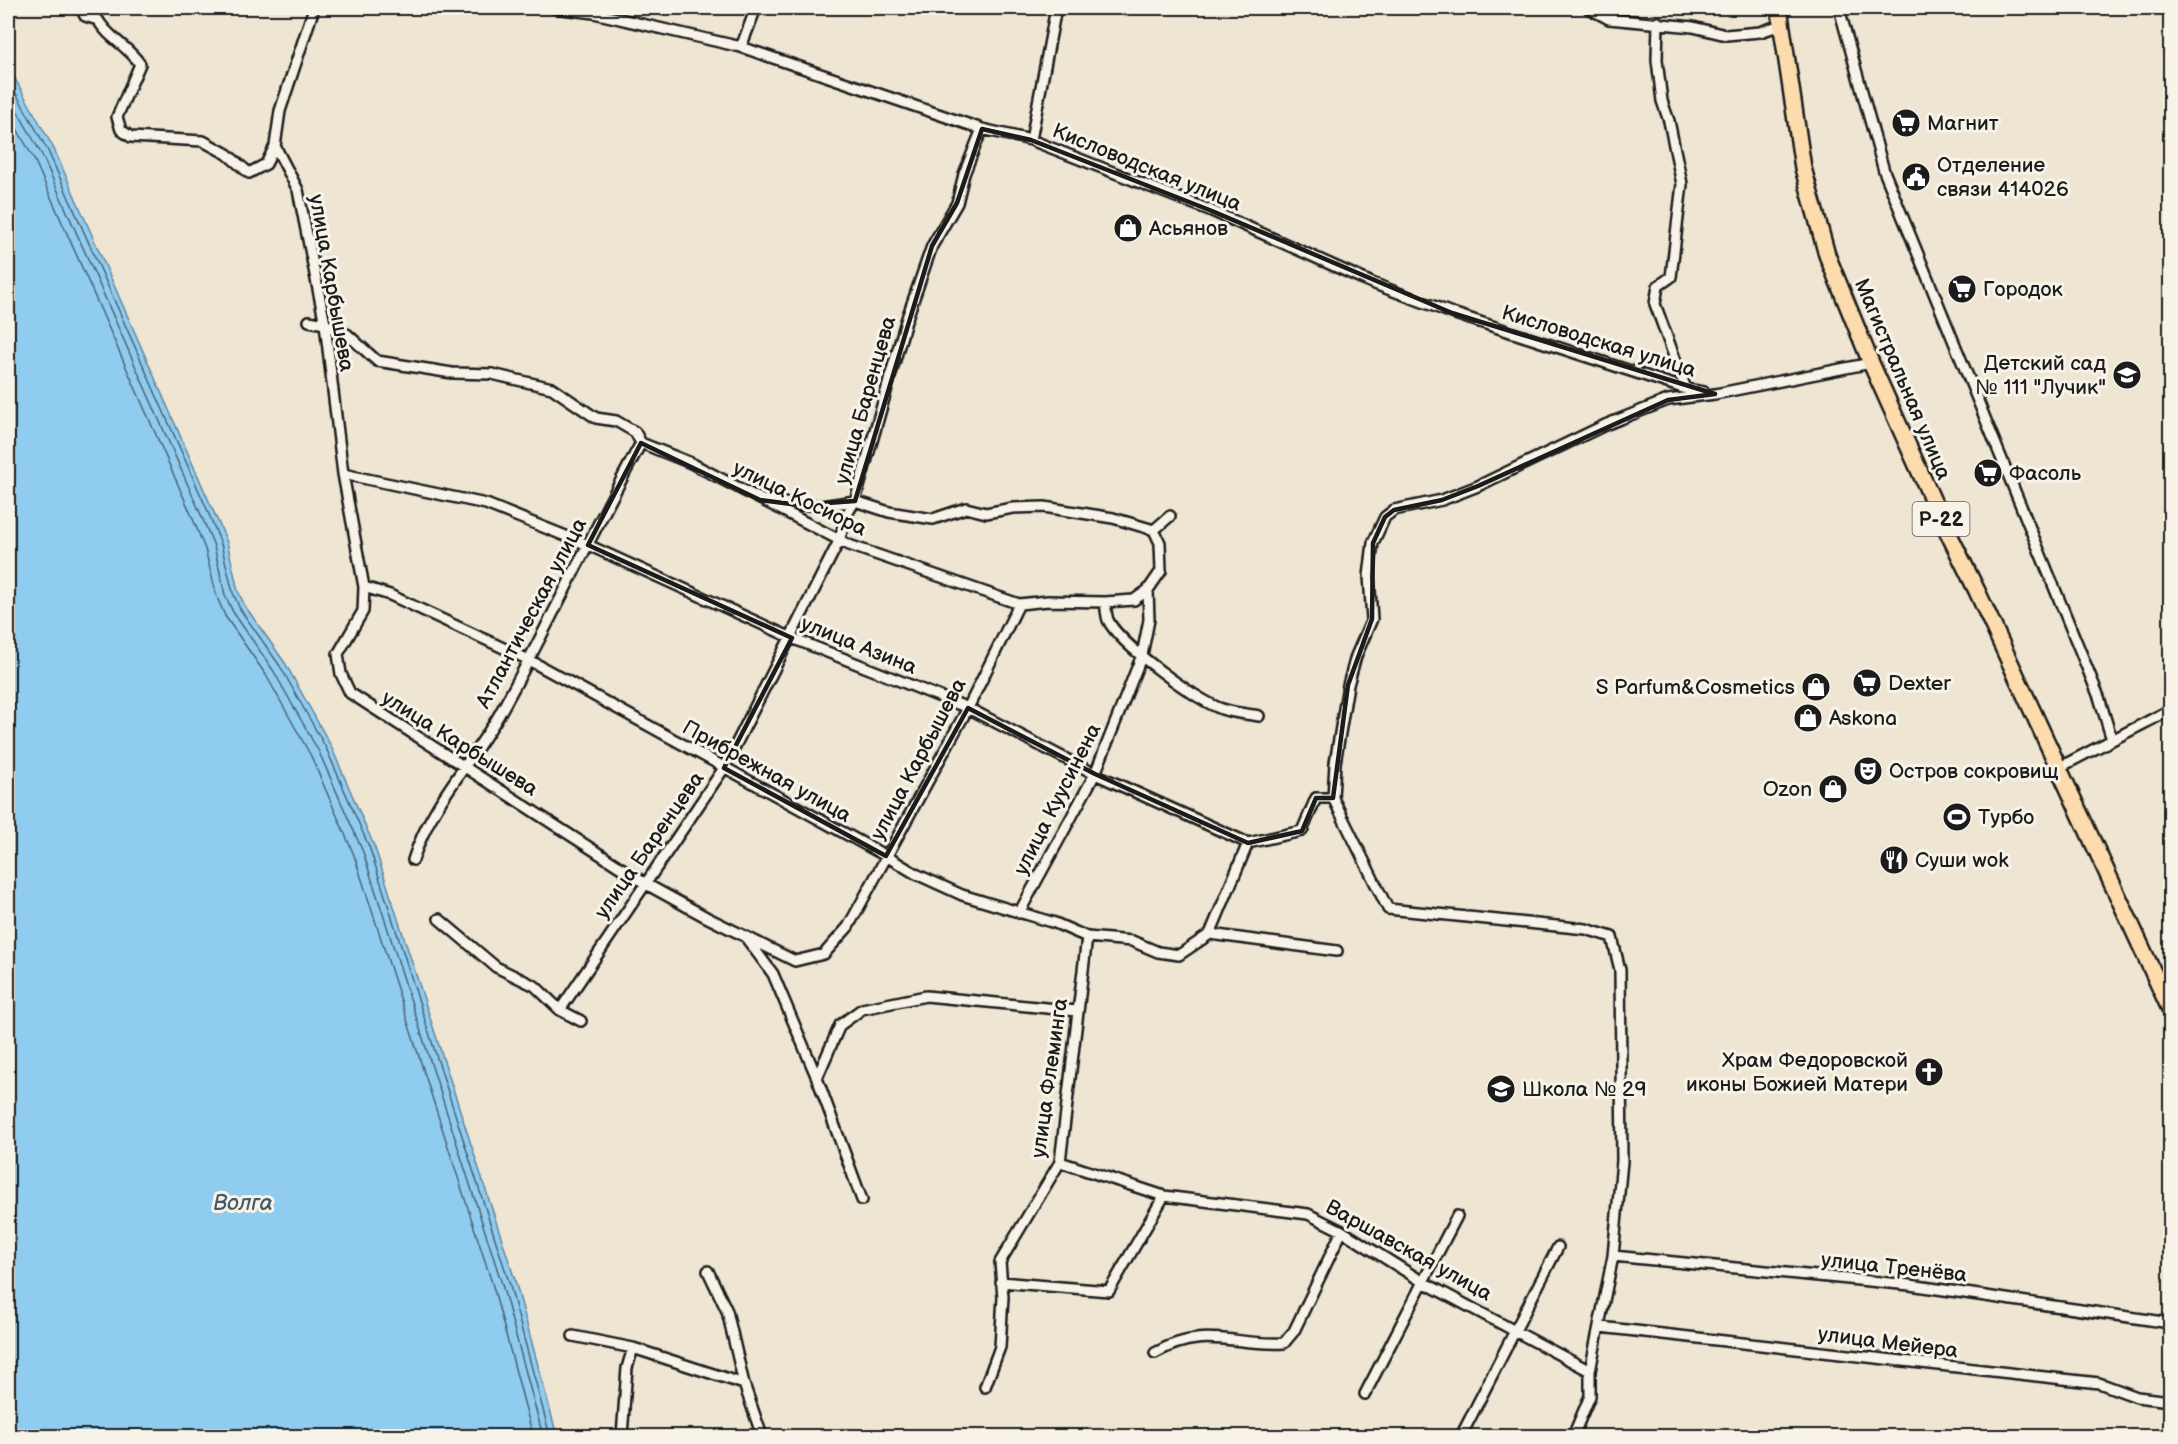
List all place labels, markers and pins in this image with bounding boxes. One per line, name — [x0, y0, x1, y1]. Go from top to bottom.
supermarket icon: Магнит — [1890, 107, 1922, 139]
place label: Магнит — [1927, 111, 1999, 136]
place label: Отделение связи 414026 — [1937, 153, 2069, 202]
public building icon: Отделение связи 414026 — [1900, 161, 1932, 193]
shop icon: Асьянов — [1112, 212, 1144, 244]
place label: Асьянов — [1148, 216, 1228, 241]
supermarket icon: Городок — [1946, 273, 1978, 305]
place label: Городок — [1983, 277, 2063, 302]
place label: Детский сад № 111 "Лучик" — [1975, 351, 2106, 400]
school or university icon: Детский сад № 111 "Лучик" — [2111, 359, 2143, 391]
supermarket icon: Фасоль — [1972, 457, 2004, 489]
place label: Фасоль — [2009, 461, 2082, 486]
supermarket icon: Dexter — [1851, 667, 1883, 699]
shop icon: S Parfum&Cosmetics — [1800, 671, 1832, 703]
place label: Dexter — [1888, 671, 1951, 696]
place label: S Parfum&Cosmetics — [1596, 675, 1795, 700]
shop icon: Askona — [1792, 702, 1824, 734]
place label: Askona — [1829, 706, 1897, 731]
theatre icon: Остров сокровищ — [1852, 755, 1884, 787]
place label: Остров сокровищ — [1889, 759, 2059, 784]
shop icon: Ozon — [1817, 773, 1849, 805]
place label: Ozon — [1763, 777, 1812, 802]
sports icon: Турбо — [1941, 801, 1973, 833]
place label: Турбо — [1978, 805, 2034, 830]
restaurant icon: Суши wok — [1878, 844, 1910, 876]
place label: Суши wok — [1915, 848, 2009, 873]
place label: Храм Федоровской иконы Божией Матери — [1686, 1048, 1908, 1097]
church icon: Храм Федоровской иконы Божией Матери — [1913, 1056, 1945, 1088]
school or university icon: Школа № 29 — [1485, 1073, 1517, 1105]
place label: Школа № 29 — [1522, 1077, 1647, 1102]

